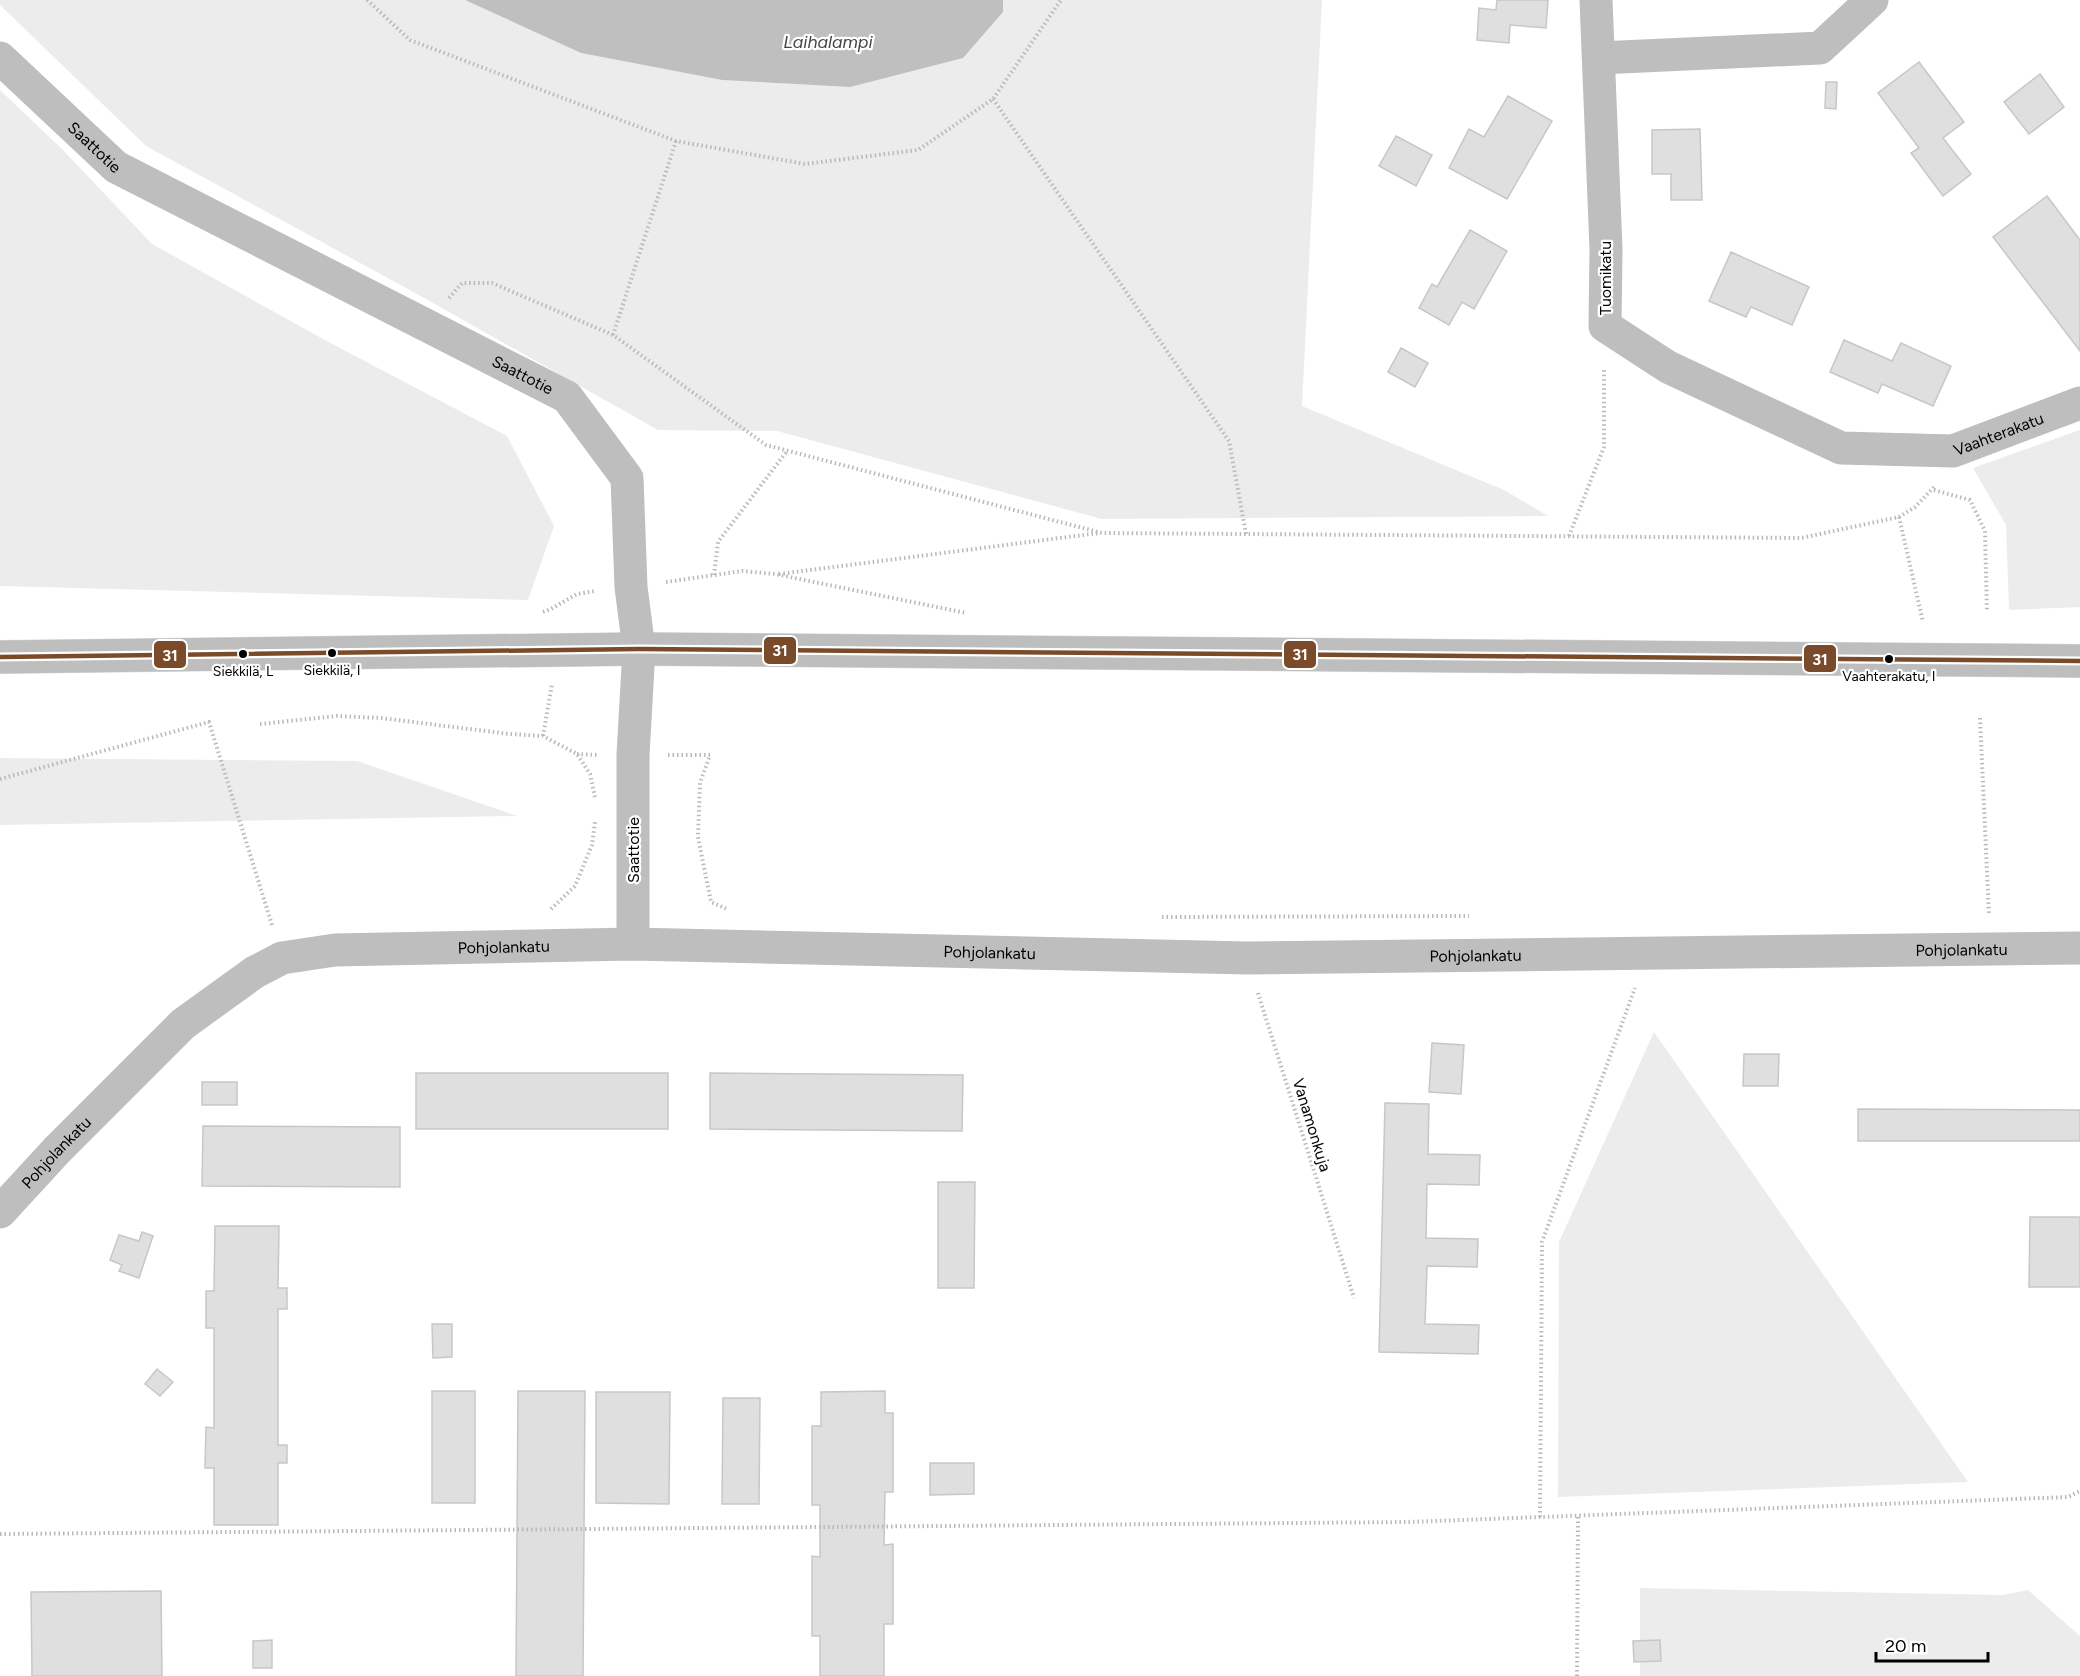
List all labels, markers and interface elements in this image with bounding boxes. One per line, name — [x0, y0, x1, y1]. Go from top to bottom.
water label: Laihalampi — [783, 31, 874, 53]
street label: Saattotie — [64, 117, 125, 177]
street label: Tuomikatu — [1596, 241, 1615, 315]
street label: Saattotie — [489, 351, 557, 398]
street label: Vaahterakatu — [1951, 408, 2046, 459]
line badge: 31 — [763, 636, 797, 665]
line badge: 31 — [153, 640, 187, 669]
line badge: 31 — [1283, 640, 1317, 669]
text: 31 — [772, 641, 788, 660]
line badge: 31 — [1803, 644, 1837, 673]
text: 31 — [1292, 645, 1308, 664]
text: 31 — [162, 646, 178, 665]
marker: Siekkilä, I — [326, 647, 338, 659]
marker: Siekkilä, L — [237, 648, 249, 660]
text: 31 — [1812, 650, 1828, 669]
marker: Vaahterakatu, I — [1883, 653, 1895, 665]
place label: Siekkilä, I — [304, 662, 360, 679]
place label: Siekkilä, L — [213, 663, 274, 680]
place label: Vaahterakatu, I — [1842, 668, 1936, 685]
street label: Saattotie — [624, 817, 643, 883]
street label: Pohjolankatu — [457, 936, 550, 957]
street label: Pohjolankatu — [1915, 939, 2008, 959]
street label: Pohjolankatu — [943, 942, 1036, 963]
street label: Pohjolankatu — [1429, 945, 1522, 965]
street label: Vanamonkuja — [1289, 1076, 1335, 1174]
street label: Pohjolankatu — [17, 1112, 95, 1192]
scale bar — [1876, 1625, 1988, 1663]
text: 20 m — [1885, 1635, 1926, 1657]

